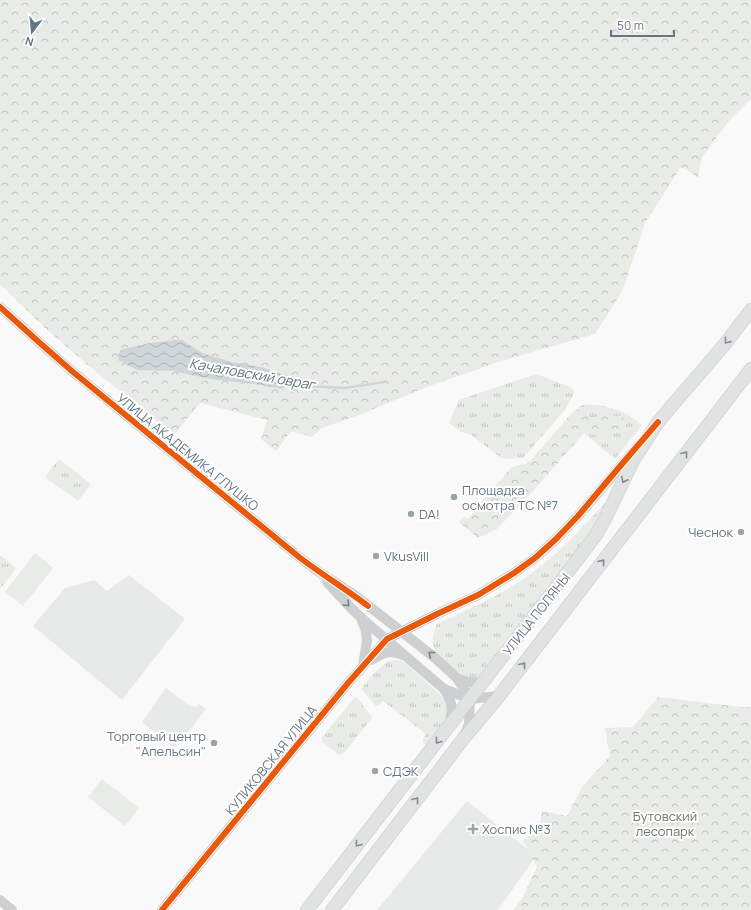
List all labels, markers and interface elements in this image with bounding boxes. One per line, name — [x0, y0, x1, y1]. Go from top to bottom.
north arrow — [12, 12, 52, 52]
scale bar — [611, 12, 674, 38]
text: 50 m — [617, 17, 644, 34]
text: N — [23, 34, 35, 50]
one-way arrow — [725, 337, 732, 344]
water label: Качаловский овраг — [188, 353, 319, 394]
street label: УЛИЦА АКАДЕМИКА ГЛУШКО — [113, 389, 263, 515]
one-way arrow — [680, 451, 688, 458]
one-way arrow — [621, 475, 629, 483]
place label: Площадка осмотра ТС №7 — [462, 481, 558, 514]
marker: Площадка осмотра ТС №7 — [449, 492, 459, 502]
place label: DA! — [419, 505, 440, 523]
marker: DA! — [406, 509, 416, 519]
place label: Чеснок — [688, 523, 734, 541]
marker: Чеснок — [736, 527, 746, 537]
place label: VkusVill — [384, 547, 429, 565]
marker: VkusVill — [371, 551, 381, 561]
one-way arrow — [597, 559, 604, 566]
street label: УЛИЦА ПОЛЯНЫ — [498, 569, 574, 659]
one-way arrow — [343, 599, 350, 607]
one-way arrow — [428, 652, 435, 659]
one-way arrow — [518, 662, 525, 669]
street label: КУЛИКОВСКАЯ УЛИЦА — [221, 701, 321, 819]
place label: Торговый центр "Апельсин" — [107, 727, 206, 760]
one-way arrow — [436, 737, 443, 744]
marker: Торговый центр "Апельсин" — [209, 738, 219, 748]
place label: СДЭК — [383, 762, 419, 780]
marker: СДЭК — [370, 766, 380, 776]
one-way arrow — [411, 798, 418, 805]
park label: Бутовский лесопарк — [633, 807, 697, 840]
place label: Хоспис №3 — [482, 820, 551, 838]
marker: Хоспис №3 — [467, 823, 479, 835]
one-way arrow — [356, 839, 363, 846]

